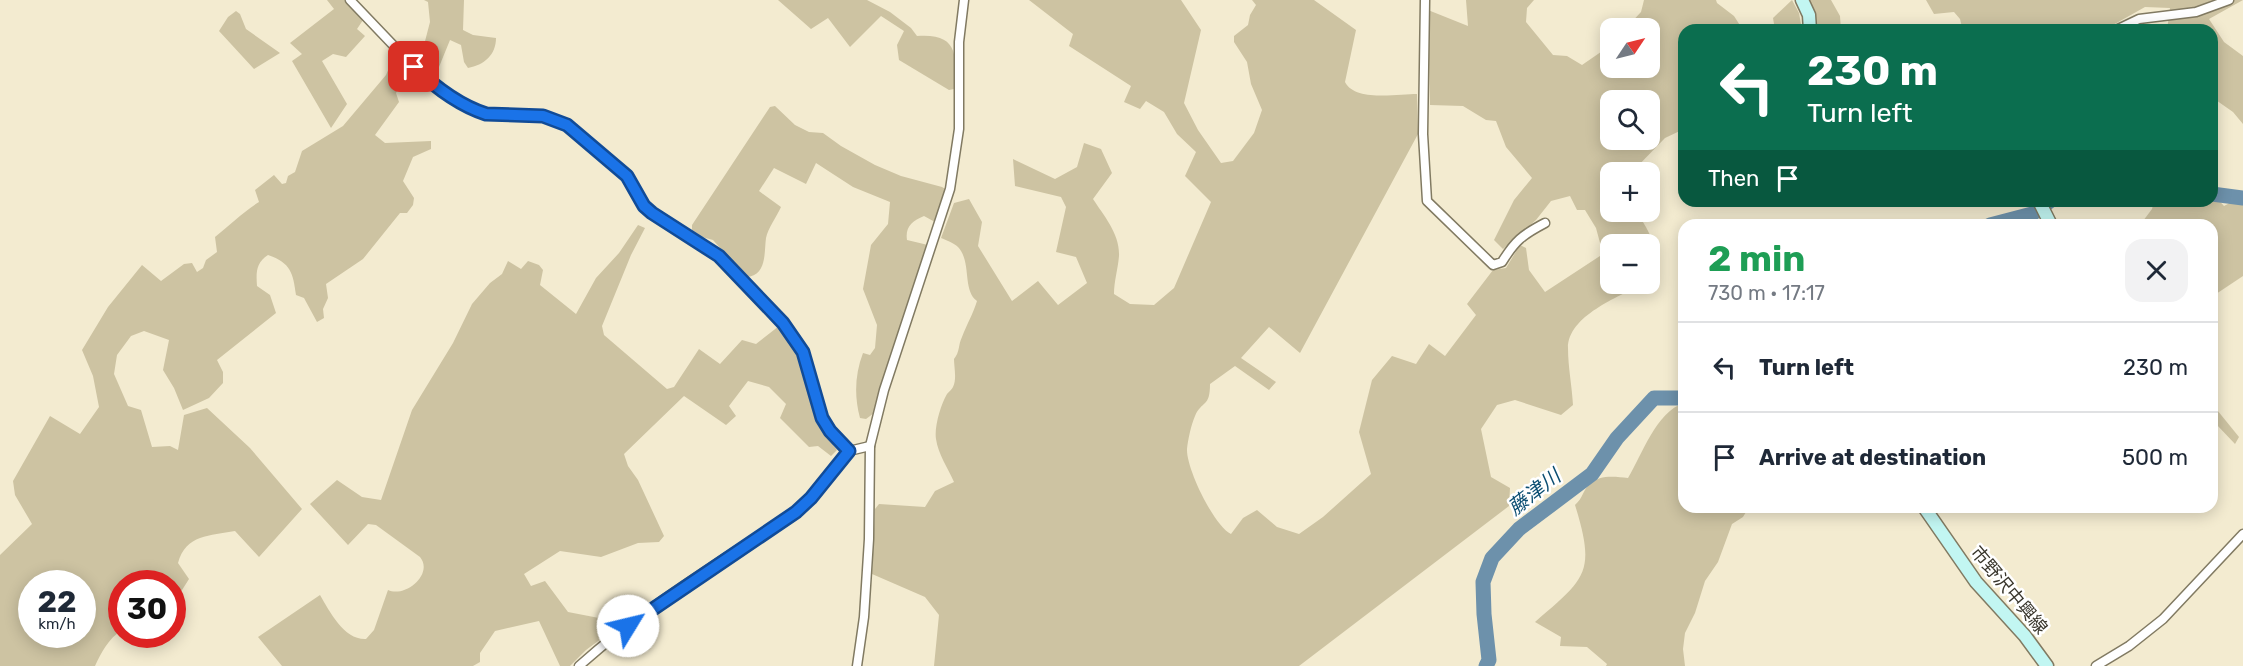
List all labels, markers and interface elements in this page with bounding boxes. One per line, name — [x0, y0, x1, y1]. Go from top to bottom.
north arrow — [1600, 18, 1660, 78]
map controls — [1600, 18, 1660, 294]
pin — [388, 41, 439, 92]
text: 230 m — [1807, 46, 1938, 96]
icon: left — [1708, 48, 1786, 126]
icon: arrive — [397, 50, 430, 83]
button: search — [1600, 90, 1660, 150]
text: Turn left — [1807, 97, 1912, 129]
button: + — [1600, 162, 1660, 222]
icon: arrive — [1771, 162, 1804, 195]
text: Then — [1708, 165, 1759, 192]
button: − — [1600, 234, 1660, 294]
text: 2 min — [1708, 237, 1806, 280]
button: close — [2125, 239, 2188, 302]
text: 730 m · 17:17 — [1708, 281, 1825, 305]
icon: left — [1708, 351, 1741, 384]
text: Turn left — [1759, 354, 1854, 381]
text: 230 m — [2123, 354, 2188, 381]
icon: arrive — [1708, 441, 1741, 474]
text: Arrive at destination — [1759, 444, 1986, 471]
text: 500 m — [2122, 444, 2188, 471]
water label: 藤津川 — [1503, 463, 1567, 520]
street label: 市野沢中興線 — [1966, 542, 2052, 638]
speed limit sign: 30 — [108, 570, 186, 648]
text: 22 — [38, 584, 77, 620]
position arrow — [596, 594, 660, 658]
text: km/h — [38, 615, 76, 633]

